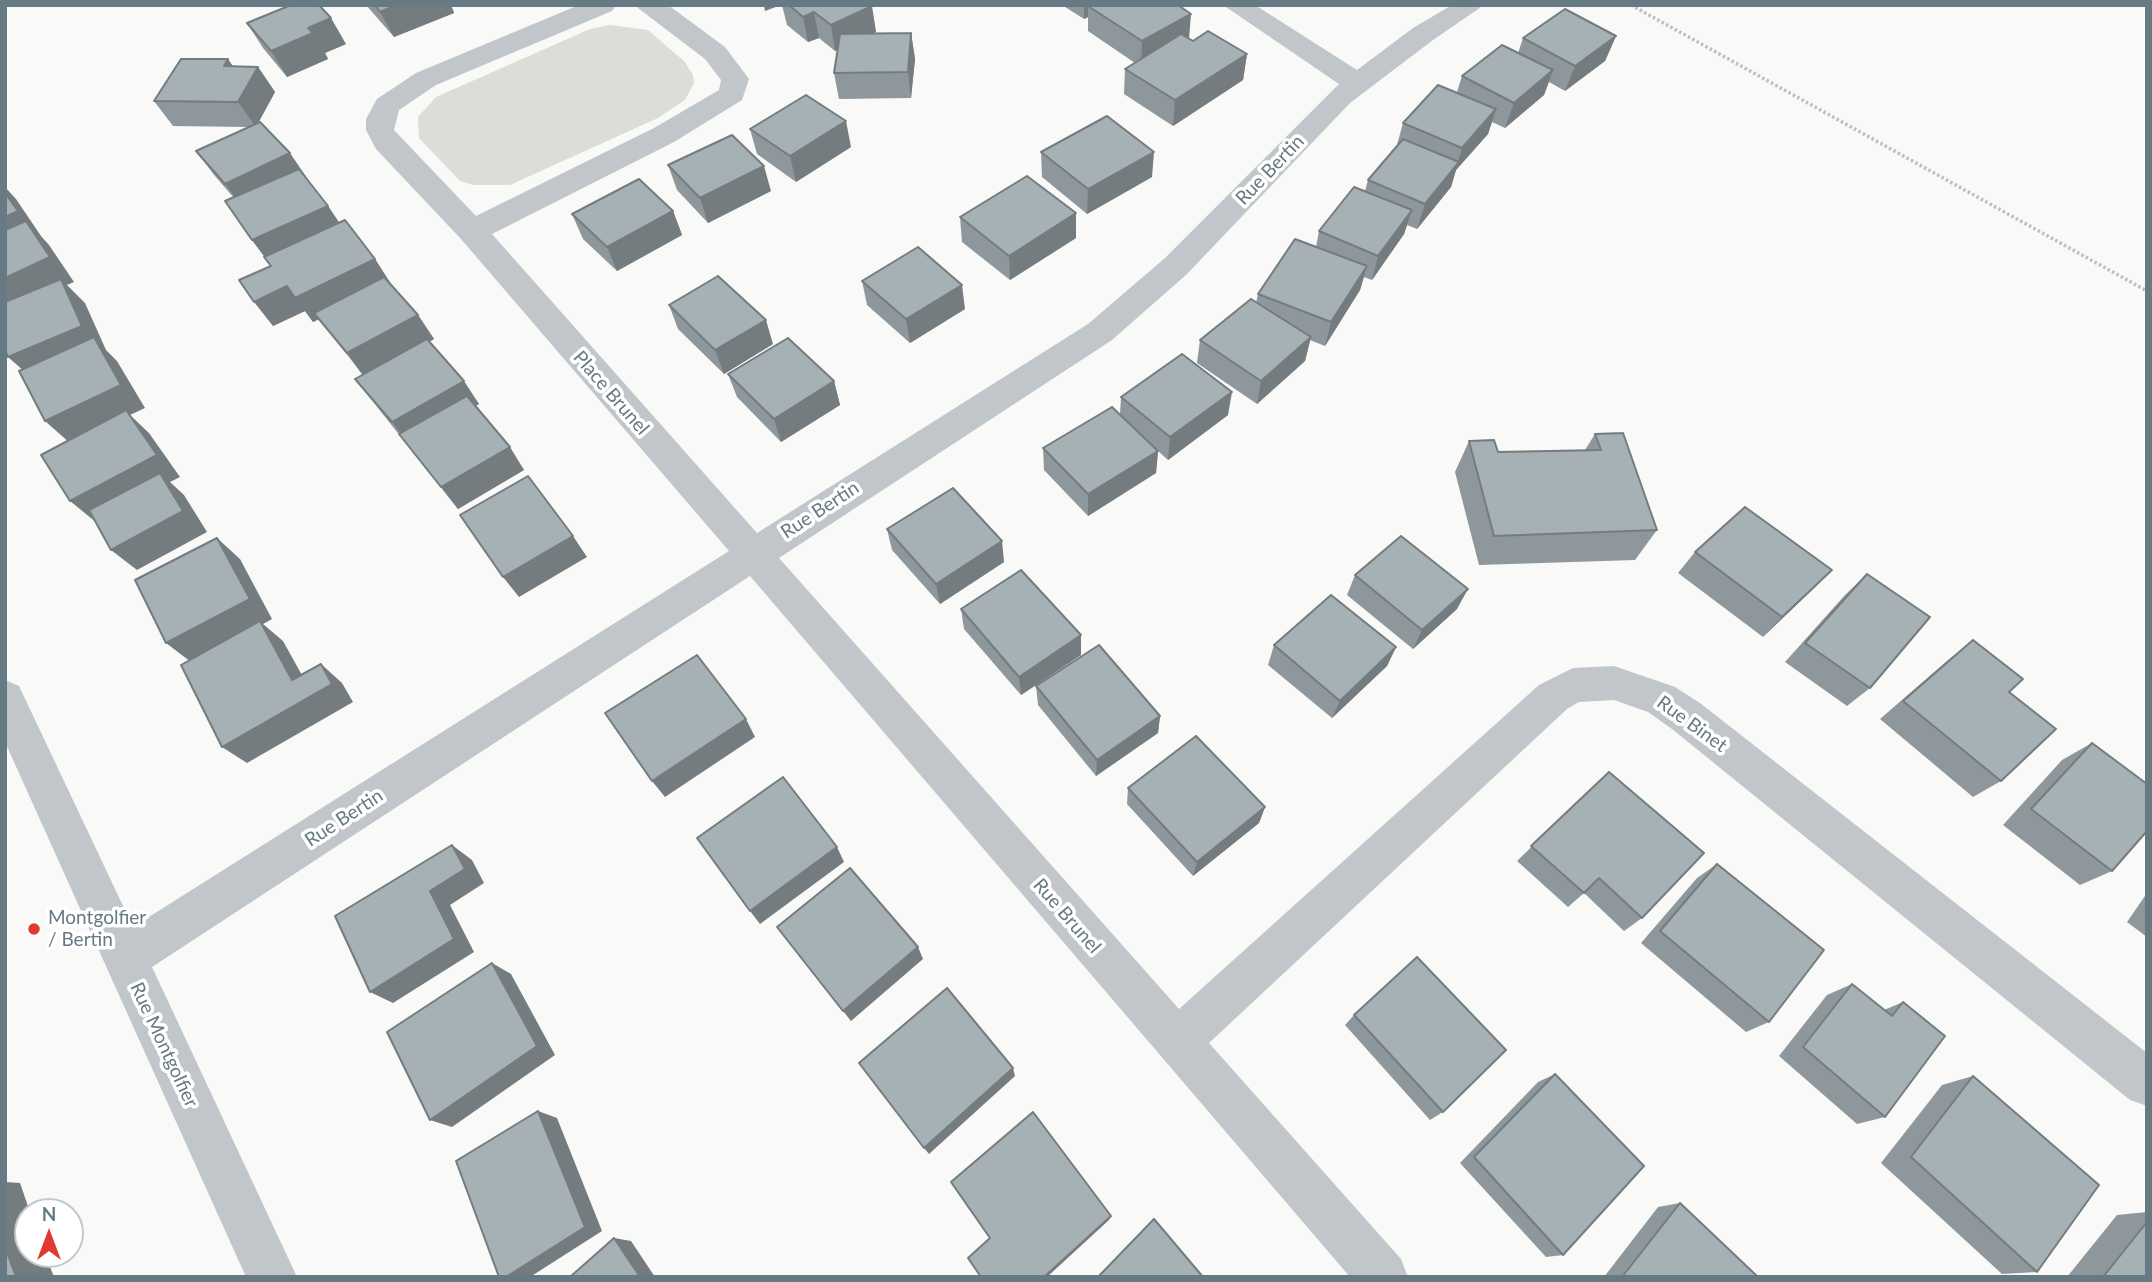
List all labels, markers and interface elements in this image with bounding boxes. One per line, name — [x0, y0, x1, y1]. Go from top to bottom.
street label: Rue Bertin — [1231, 130, 1309, 210]
street label: Place Brunel — [568, 346, 654, 440]
street label: Rue Bertin — [777, 476, 863, 544]
street label: Rue Binet — [1653, 691, 1731, 757]
street label: Rue Bertin — [301, 784, 387, 852]
street label: Rue Brunel — [1028, 874, 1106, 958]
place label: Montgolfier / Bertin — [48, 907, 146, 951]
marker: Montgolfier / Bertin — [26, 921, 42, 937]
street label: Rue Montgolfier — [125, 979, 203, 1111]
north arrow — [14, 1198, 84, 1268]
text: N — [42, 1202, 56, 1225]

